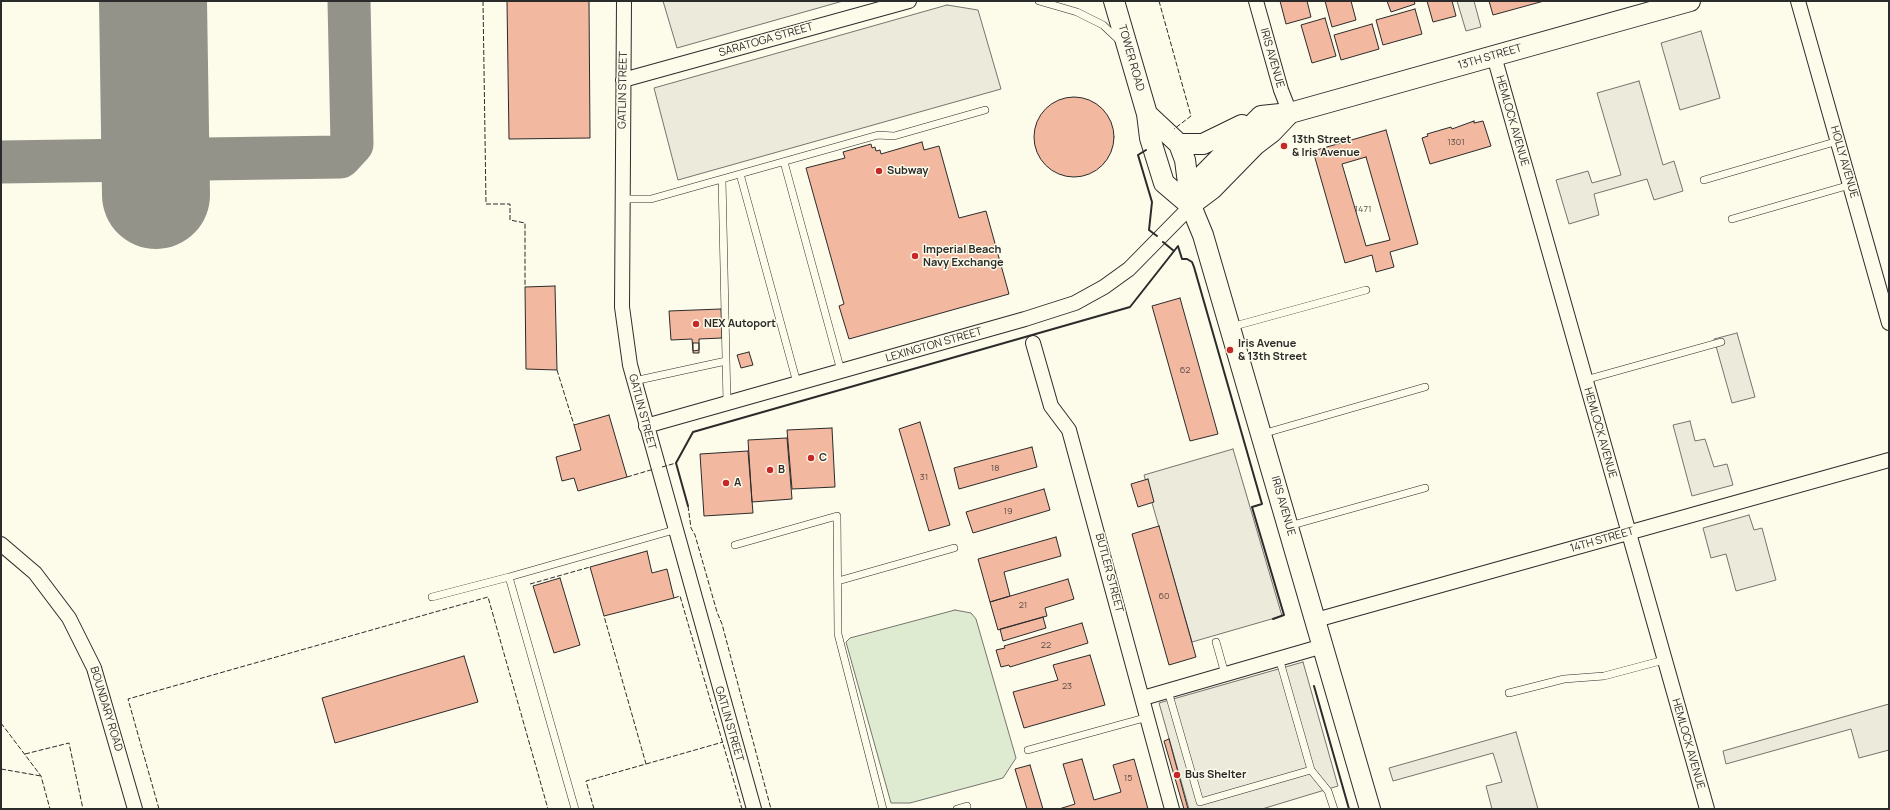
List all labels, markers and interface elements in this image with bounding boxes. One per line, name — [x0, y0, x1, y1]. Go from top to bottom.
street label: SARATOGA STREET — [717, 20, 815, 60]
street label: TOWER ROAD — [1115, 23, 1147, 93]
street label: IRIS AVENUE — [1257, 27, 1287, 89]
street label: 13TH STREET — [1456, 42, 1524, 72]
street label: GATLIN STREET — [616, 51, 630, 129]
street label: HEMLOCK AVENUE — [1493, 74, 1531, 168]
street label: HOLLY AVENUE — [1827, 124, 1861, 200]
place label: 13th Street & Iris Avenue — [1292, 133, 1360, 159]
house number: 1301 — [1447, 137, 1465, 147]
marker: 13th Street & Iris Avenue — [1279, 141, 1289, 151]
place label: Subway — [887, 164, 928, 178]
marker: Subway — [874, 166, 884, 176]
house number: 1471 — [1355, 204, 1371, 214]
place label: Imperial Beach Navy Exchange — [923, 243, 1004, 269]
marker: Imperial Beach Navy Exchange — [910, 251, 920, 261]
place label: NEX Autoport — [704, 317, 776, 331]
marker: NEX Autoport — [691, 319, 701, 329]
street label: LEXINGTON STREET — [884, 325, 984, 365]
place label: Iris Avenue & 13th Street — [1238, 337, 1307, 363]
marker: Iris Avenue & 13th Street — [1225, 345, 1235, 355]
house number: 62 — [1180, 365, 1190, 375]
street label: GATLIN STREET — [626, 373, 658, 451]
street label: HEMLOCK AVENUE — [1581, 386, 1619, 480]
place label: C — [819, 451, 827, 465]
marker: C — [806, 453, 816, 463]
place label: B — [778, 463, 785, 477]
house number: 18 — [991, 463, 999, 473]
marker: B — [765, 465, 775, 475]
house number: 31 — [920, 472, 928, 482]
street label: IRIS AVENUE — [1268, 475, 1298, 537]
place label: A — [734, 476, 741, 490]
marker: A — [721, 478, 731, 488]
house number: 19 — [1003, 506, 1013, 516]
street label: 14TH STREET — [1569, 525, 1635, 555]
street label: BUTLER STREET — [1092, 532, 1126, 614]
house number: 60 — [1158, 591, 1170, 601]
house number: 21 — [1019, 600, 1027, 610]
house number: 22 — [1041, 640, 1051, 650]
street label: BOUNDARY ROAD — [87, 665, 125, 753]
house number: 23 — [1062, 681, 1072, 691]
street label: GATLIN STREET — [712, 685, 746, 763]
street label: HEMLOCK AVENUE — [1669, 697, 1707, 791]
place label: Bus Shelter — [1185, 768, 1246, 782]
marker: Bus Shelter — [1172, 770, 1182, 780]
house number: 15 — [1124, 773, 1132, 783]

